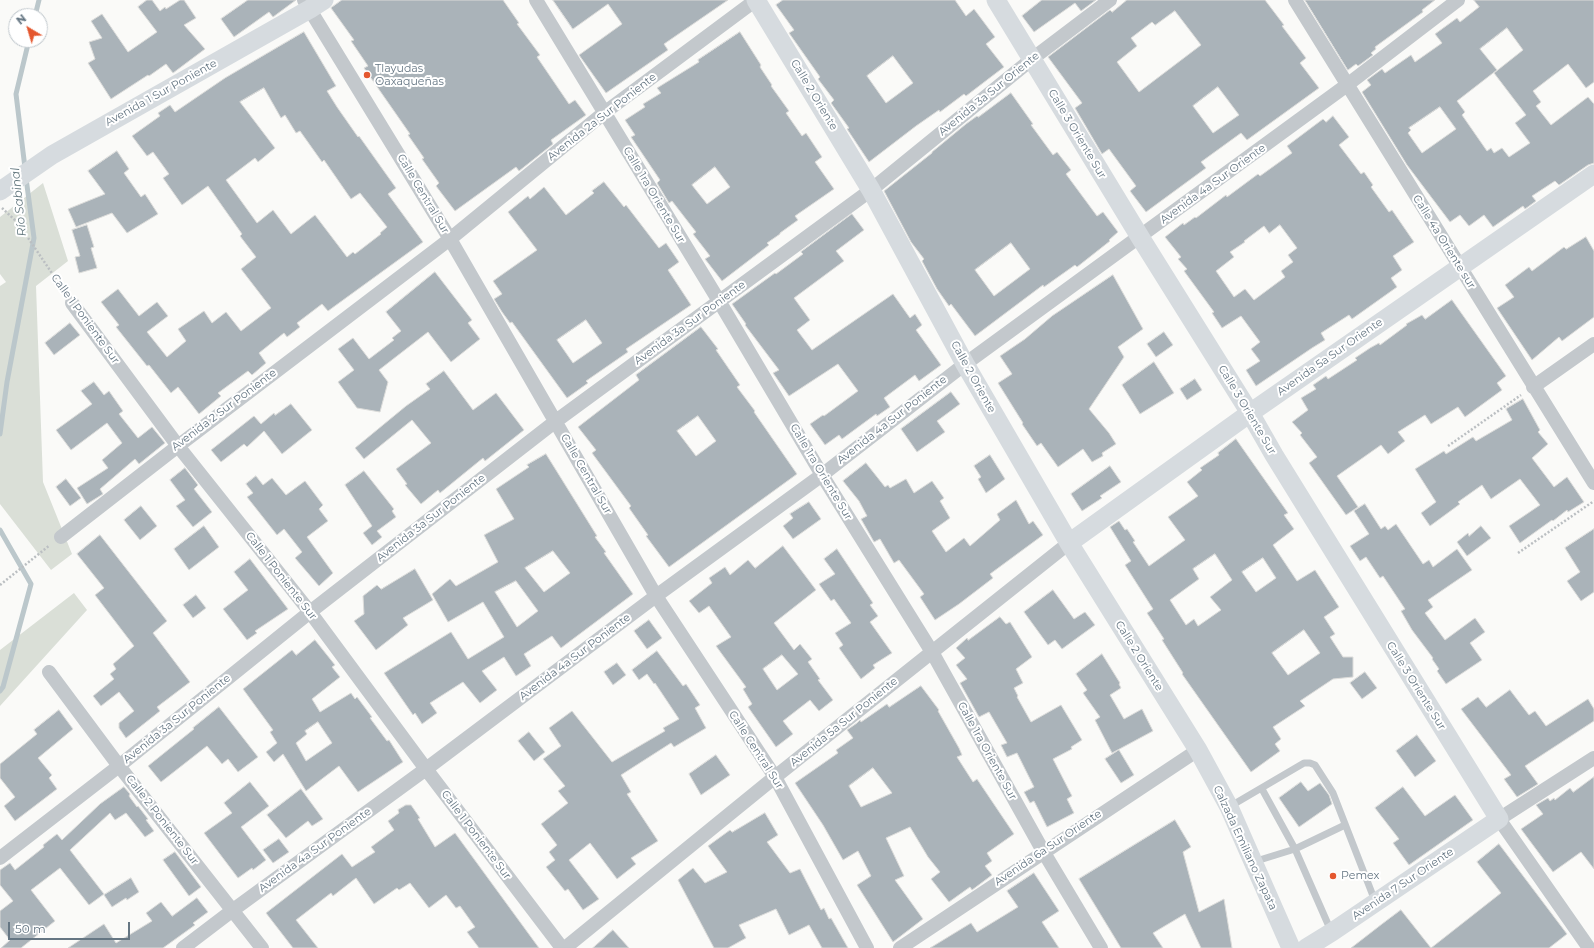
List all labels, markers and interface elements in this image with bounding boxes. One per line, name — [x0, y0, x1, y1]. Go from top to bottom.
north arrow — [8, 8, 48, 48]
text: N — [13, 11, 29, 28]
street label: Avenida 3a Sur Oriente — [936, 49, 1042, 139]
street label: Avenida 1 Sur Poniente — [103, 57, 219, 129]
street label: Calle 2 Oriente — [788, 57, 840, 133]
place label: Tlayudas Oaxaqueñas — [375, 62, 444, 88]
marker: Tlayudas Oaxaqueñas — [362, 70, 372, 80]
street label: Avenida 2a Sur Poniente — [545, 70, 659, 164]
street label: Calle 3 Oriente Sur — [1045, 87, 1109, 181]
street label: Avenida 4a Sur Oriente — [1158, 141, 1268, 227]
street label: Calle 1ra Oriente Sur — [620, 144, 688, 246]
street label: Calle Central Sur — [394, 152, 452, 236]
water label: Río Sabinal — [8, 167, 30, 237]
street label: Calle 4a Oriente sur — [1410, 193, 1478, 291]
street label: Calle 1 Poniente Sur — [48, 271, 122, 367]
street label: Avenida 3a Sur Poniente — [632, 278, 748, 368]
street label: Avenida 5a Sur Oriente — [1275, 316, 1385, 398]
street label: Calle 2 Oriente — [948, 339, 998, 415]
street label: Calle 3 Oriente Sur — [1215, 363, 1279, 457]
street label: Avenida 2 Sur Poniente — [169, 366, 279, 454]
street label: Avenida 4a Sur Poniente — [834, 373, 950, 467]
street label: Calle 1ra Oriente Sur — [787, 421, 855, 523]
street label: Calle Central Sur — [558, 431, 614, 517]
street label: Avenida 3a Sur Poniente — [374, 471, 488, 565]
street label: Calle 1 Poniente Sur — [243, 529, 319, 623]
street label: Avenida 4a Sur Poniente — [517, 611, 633, 703]
street label: Calle 2 Oriente — [1112, 618, 1166, 694]
street label: Calle 3 Oriente Sur — [1383, 639, 1449, 733]
street label: Avenida 3a Sur Poniente — [121, 672, 233, 766]
street label: Avenida 5a Sur Poniente — [788, 675, 900, 769]
street label: Calle 1ra Oriente Sur — [955, 700, 1019, 802]
street label: Calle Central Sur — [726, 708, 786, 792]
street label: Calle 2 Poniente Sur — [123, 772, 201, 868]
street label: Calzada Emiliano Zapata — [1210, 784, 1280, 912]
street label: Calle 1 Poniente Sur — [438, 788, 514, 882]
street label: Avenida 4a Sur Poniente — [256, 805, 374, 895]
street label: Avenida 6a Sur Oriente — [992, 807, 1104, 889]
street label: Avenida 7 Sur Oriente — [1350, 845, 1456, 923]
place label: Pemex — [1341, 869, 1379, 883]
marker: Pemex — [1328, 871, 1338, 881]
scale bar — [10, 914, 132, 940]
text: 50 m — [15, 921, 46, 936]

